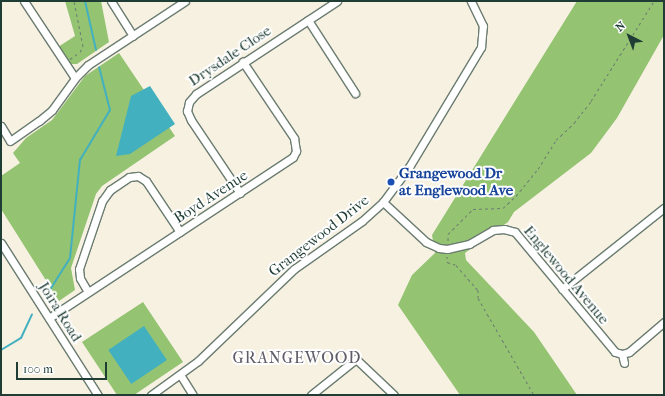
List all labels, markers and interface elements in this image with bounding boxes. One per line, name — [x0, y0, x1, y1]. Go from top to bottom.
north arrow — [609, 16, 649, 56]
text: N — [613, 19, 628, 34]
street label: Drysdale Close — [185, 22, 275, 90]
place label: Grangewood Dr at Englewood Ave — [399, 164, 513, 199]
street label: Boyd Avenue — [171, 167, 251, 227]
marker: Grangewood Dr at Englewood Ave — [386, 177, 396, 187]
street label: Grangewood Drive — [265, 191, 373, 281]
street label: Englewood Avenue — [520, 222, 612, 328]
street label: Joira Road — [35, 279, 85, 345]
district label: GRANGEWOOD — [232, 348, 362, 368]
scale bar — [18, 354, 109, 380]
text: 100 m — [23, 362, 53, 376]

